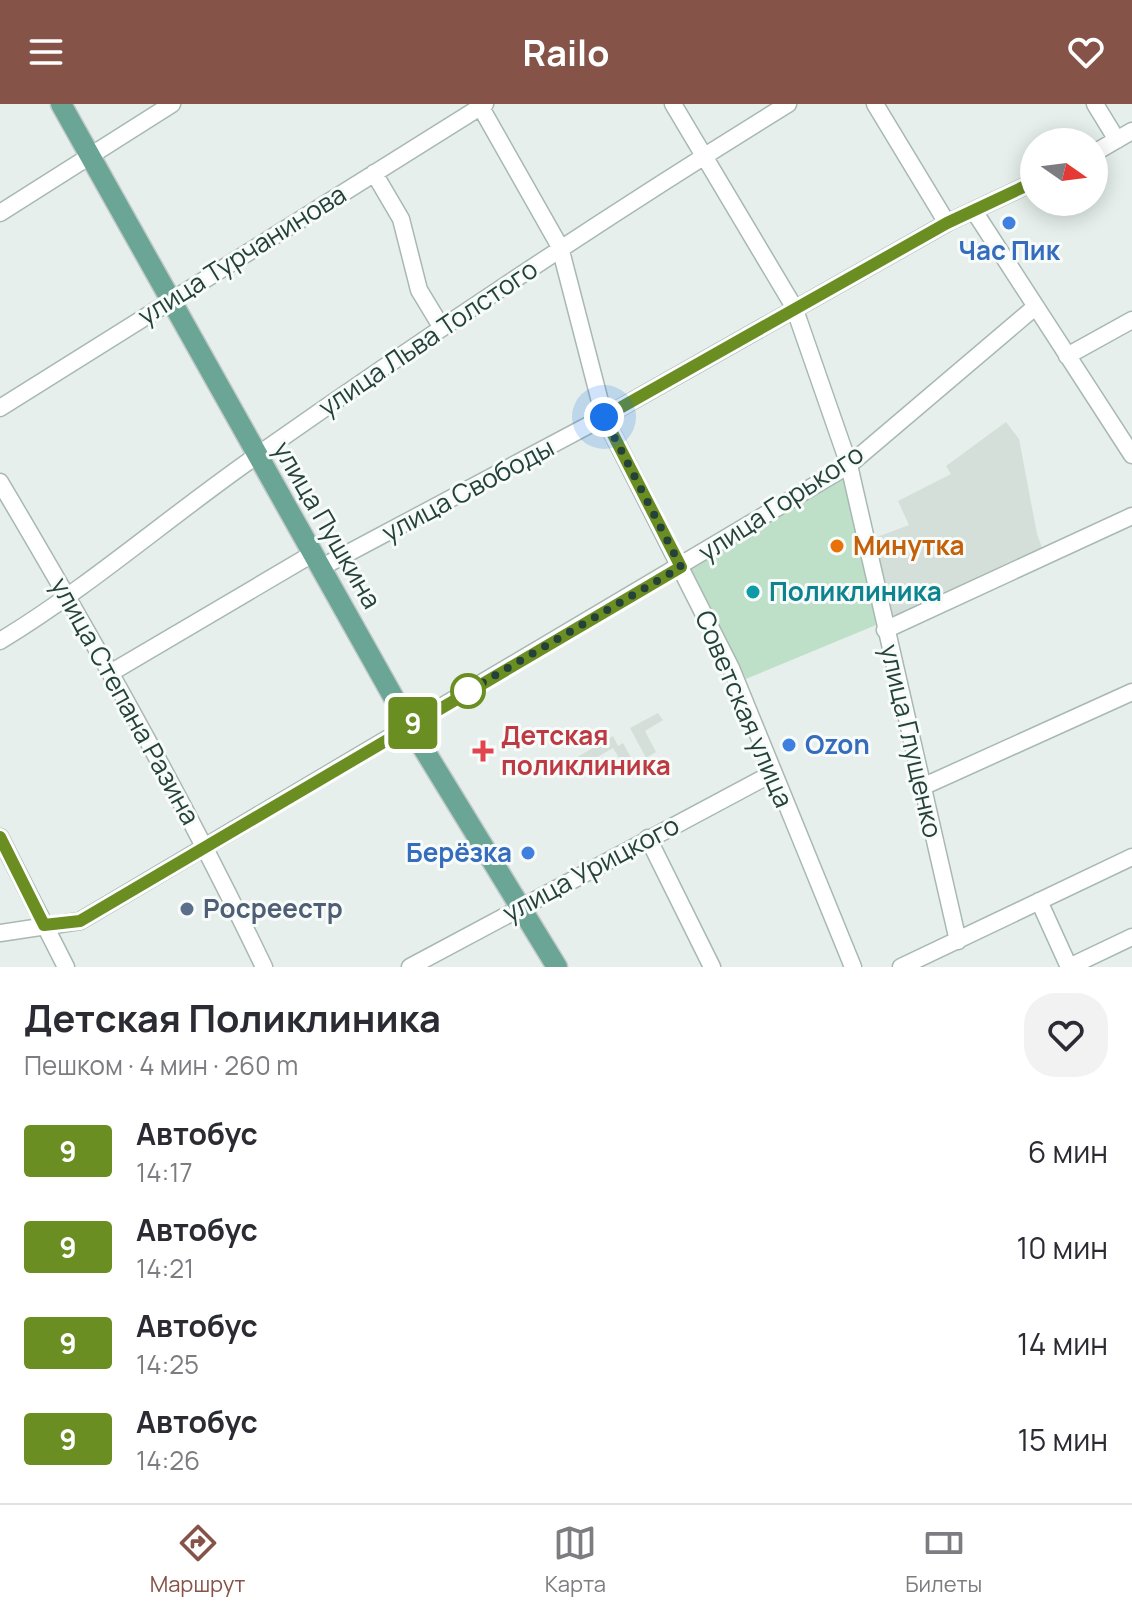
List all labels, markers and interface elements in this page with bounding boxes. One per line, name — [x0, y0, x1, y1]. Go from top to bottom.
text: Railo — [523, 28, 609, 77]
icon: menu — [24, 30, 68, 74]
icon: heart — [1064, 30, 1108, 74]
north arrow — [1020, 128, 1108, 216]
map controls — [1020, 128, 1108, 216]
street label: улица Турчанинова — [130, 175, 352, 333]
marker: Час Пик — [1000, 214, 1018, 232]
place label: Час Пик — [958, 232, 1061, 268]
street label: улица Льва Толстого — [311, 250, 544, 424]
your location — [584, 397, 624, 437]
street label: улица Свободы — [375, 429, 560, 550]
street label: улица Пушкина — [265, 434, 390, 615]
street label: улица Горького — [691, 435, 870, 569]
place label: Минутка — [853, 527, 965, 563]
marker: Минутка — [828, 537, 846, 555]
street label: улица Степана Разина — [43, 570, 209, 831]
place label: Поликлиника — [769, 573, 942, 609]
marker: Поликлиника — [744, 583, 762, 601]
street label: Советская улица — [687, 605, 803, 813]
street label: улица Глущенко — [872, 640, 952, 841]
unlabelled marker — [451, 674, 485, 708]
line badge: 9 — [387, 697, 439, 749]
text: 9 — [404, 704, 422, 742]
place label: Детская поликлиника — [501, 717, 671, 783]
place label: Ozon — [805, 726, 870, 762]
marker: Ozon — [780, 736, 798, 754]
marker: Детская поликлиника — [472, 740, 494, 762]
street label: улица Урицкого — [496, 806, 685, 930]
place label: Берёзка — [406, 834, 512, 870]
marker: Берёзка — [519, 844, 537, 862]
place label: Росреестр — [203, 890, 343, 926]
marker: Росреестр — [178, 900, 196, 918]
text: Детская Поликлиника — [24, 991, 441, 1043]
button: heart — [1024, 993, 1108, 1077]
text: Пешком · 4 мин · 260 m — [24, 1047, 298, 1083]
text: Автобус — [136, 1113, 258, 1154]
text: 6 мин — [1028, 1131, 1108, 1172]
text: 9 — [59, 1132, 77, 1170]
text: 14:17 — [136, 1154, 192, 1190]
text: Автобус — [136, 1209, 258, 1250]
text: 10 мин — [1016, 1227, 1108, 1268]
text: 9 — [59, 1228, 77, 1266]
text: 14:21 — [136, 1250, 194, 1286]
text: Автобус — [136, 1305, 258, 1346]
text: 14 мин — [1017, 1323, 1108, 1364]
text: 9 — [59, 1324, 77, 1362]
text: 14:25 — [136, 1346, 199, 1382]
text: Автобус — [136, 1401, 258, 1442]
text: 15 мин — [1017, 1419, 1108, 1460]
text: 9 — [59, 1420, 77, 1458]
text: 14:26 — [136, 1442, 200, 1478]
tab: Маршрут — [150, 1521, 245, 1599]
tab: Карта — [545, 1521, 606, 1599]
tab: Билеты — [905, 1521, 982, 1599]

